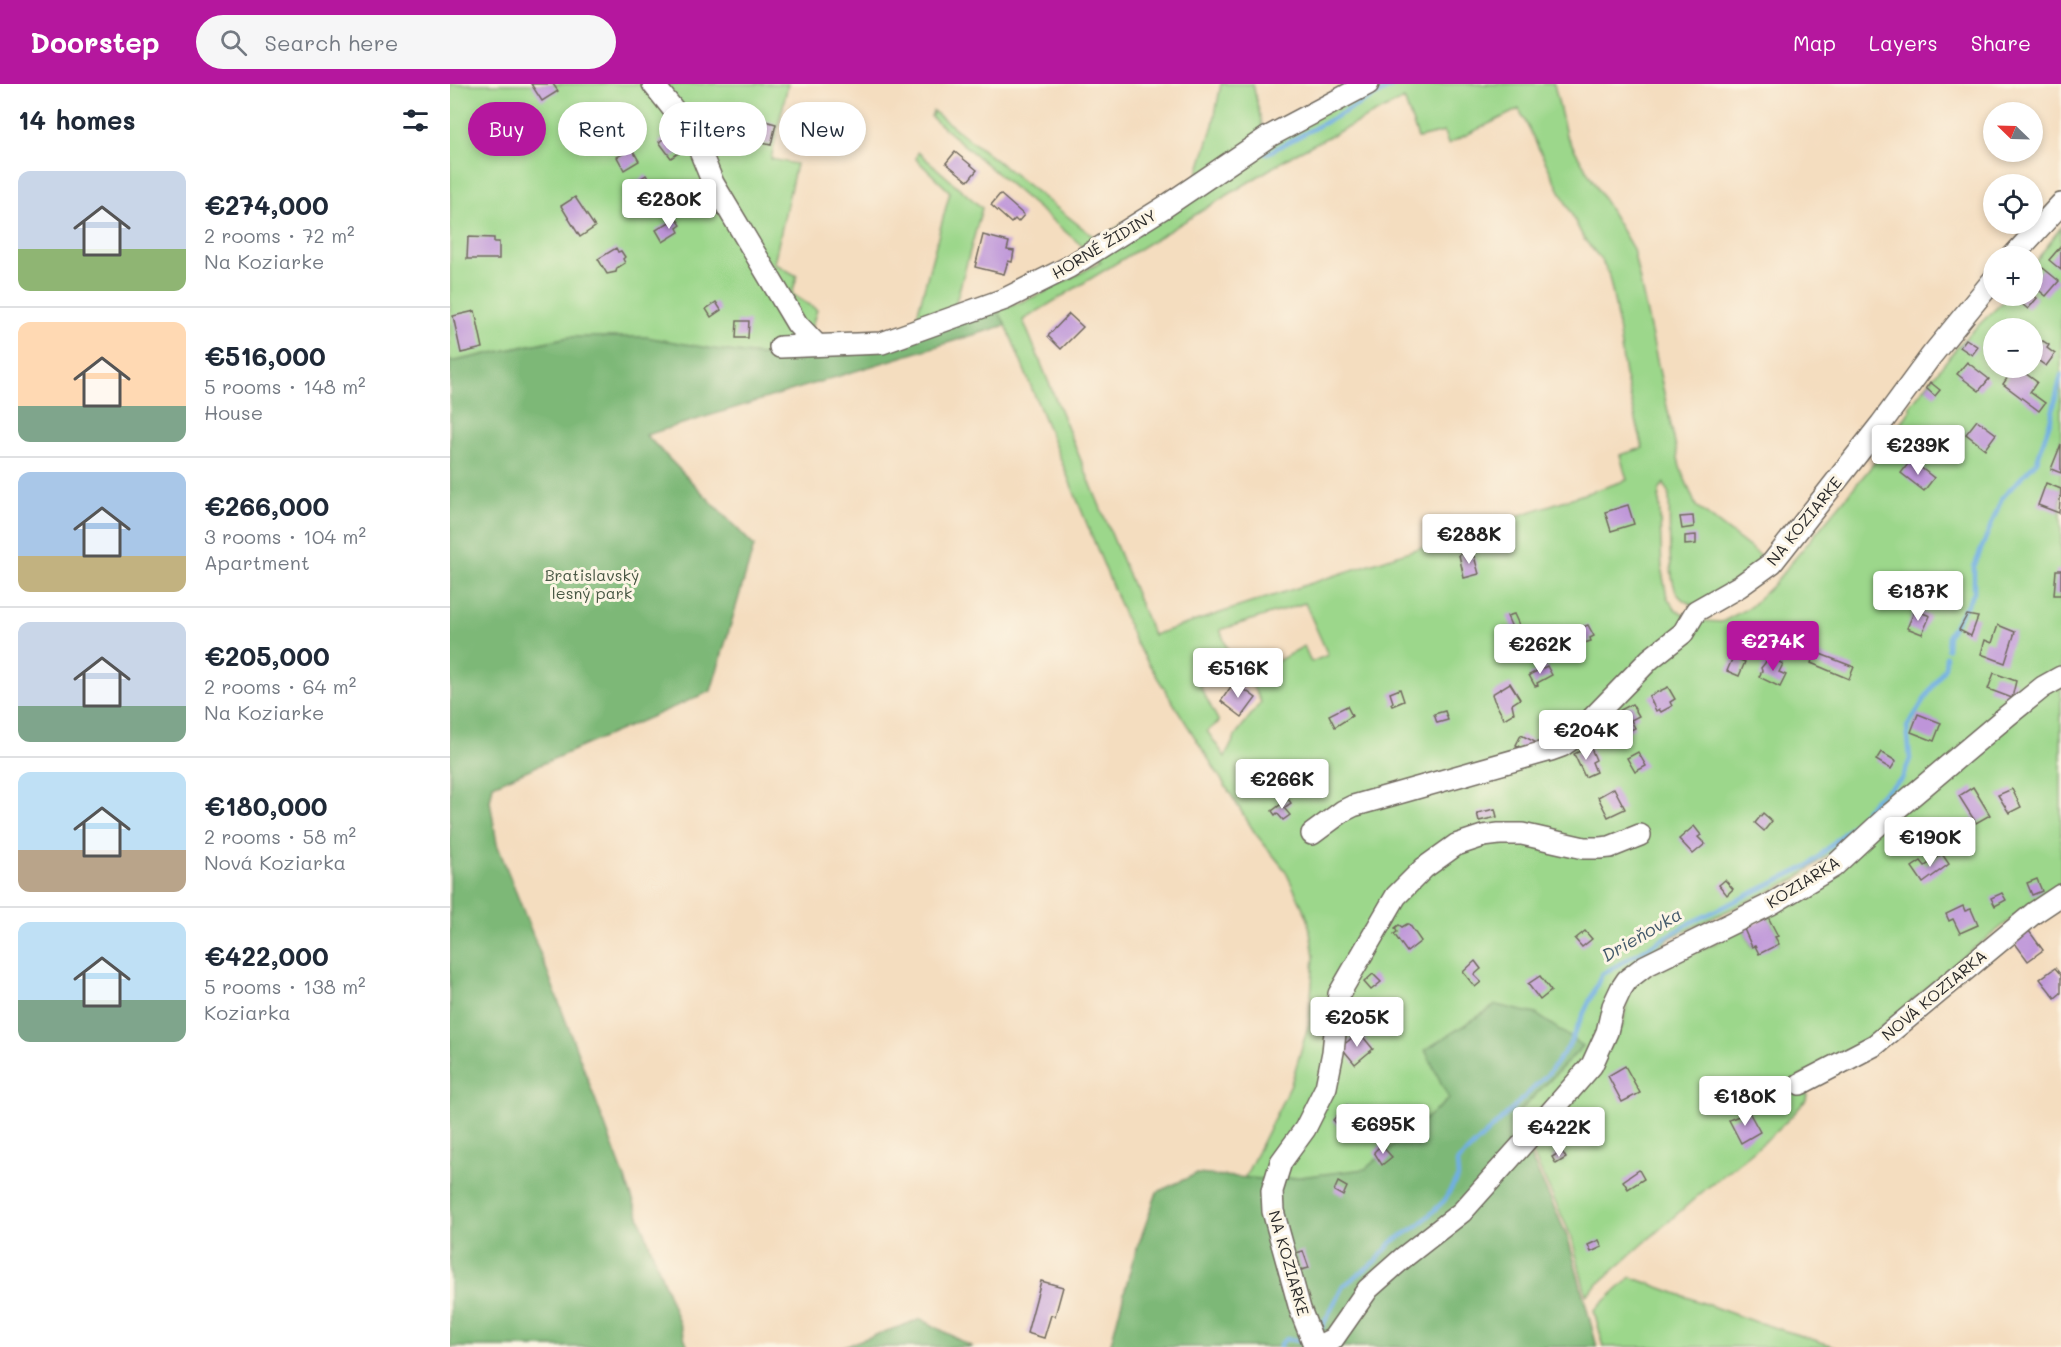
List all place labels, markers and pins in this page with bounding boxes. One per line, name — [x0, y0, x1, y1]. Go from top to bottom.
pin: €280K — [627, 179, 711, 230]
pin: €239K — [1876, 425, 1960, 476]
pin: €288K — [1427, 514, 1511, 565]
pin: €187K — [1876, 571, 1960, 622]
pin: €274K — [1731, 621, 1815, 672]
pin: €262K — [1498, 624, 1582, 675]
pin: €516K — [1196, 648, 1280, 699]
pin: €204K — [1544, 710, 1628, 761]
pin: €266K — [1240, 759, 1324, 810]
pin: €190K — [1888, 817, 1972, 868]
pin: €205K — [1315, 997, 1399, 1048]
pin: €180K — [1703, 1076, 1787, 1127]
pin: €695K — [1341, 1104, 1425, 1155]
pin: €422K — [1517, 1107, 1601, 1158]

